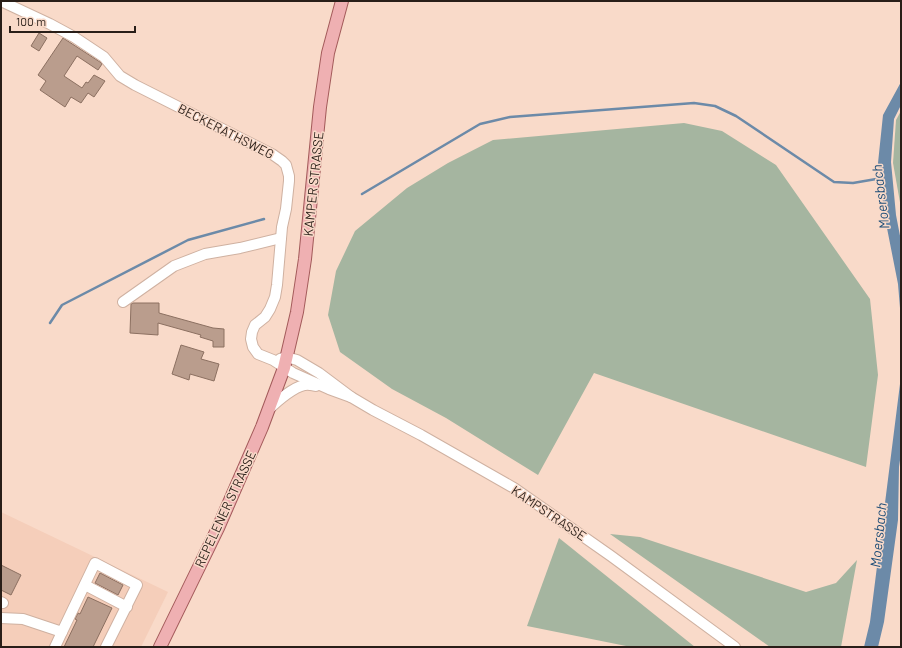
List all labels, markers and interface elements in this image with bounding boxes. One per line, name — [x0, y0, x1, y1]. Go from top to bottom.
scale bar — [10, 8, 135, 34]
text: 100 m — [16, 14, 46, 28]
street label: BECKERATHSWEG — [175, 100, 277, 162]
street label: KAMPER STRASSE — [300, 131, 326, 237]
water label: Moersbach — [868, 164, 892, 230]
street label: REPELENER STRASSE — [191, 448, 259, 570]
street label: KAMPSTRASSE — [509, 482, 590, 544]
water label: Moersbach — [866, 502, 890, 568]

